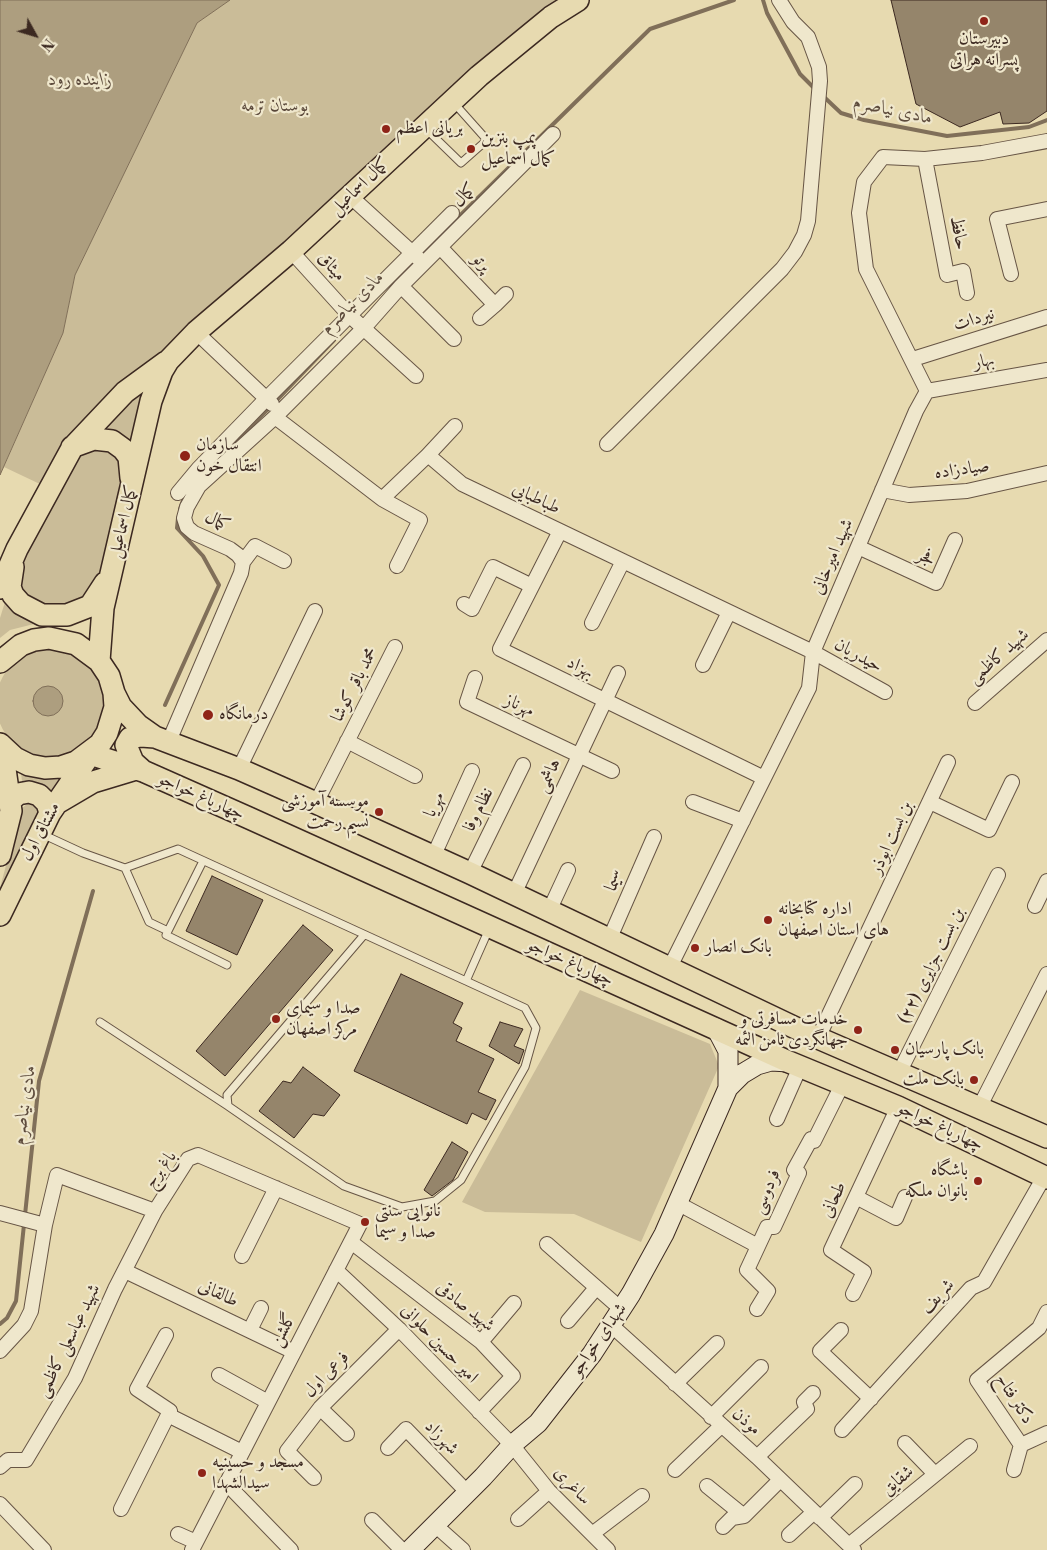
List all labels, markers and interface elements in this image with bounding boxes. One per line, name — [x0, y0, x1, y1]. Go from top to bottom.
north arrow — [10, 10, 60, 60]
marker: دبیرستان پسرانه هراتی — [978, 15, 990, 27]
place label: دبیرستان پسرانه هراتی — [950, 29, 1018, 72]
text: N — [36, 34, 57, 54]
water label: زاینده رود — [48, 69, 112, 91]
water label: مادی نیاصرم — [851, 91, 935, 131]
park label: بوستان ترمه — [241, 96, 309, 118]
place label: بریانی اعظم — [396, 118, 463, 140]
marker: بریانی اعظم — [380, 123, 392, 135]
place label: پمپ بنزین کمال اسماعیل — [481, 128, 555, 170]
marker: پمپ بنزین کمال اسماعیل — [465, 143, 477, 155]
street label: کمال اسماعیل — [326, 154, 394, 220]
street label: کمال — [448, 179, 482, 213]
street label: حافظ — [944, 214, 972, 252]
street label: میثاق — [312, 248, 350, 286]
street label: پرتو — [467, 249, 495, 277]
water label: مادی نیاصرم — [316, 266, 390, 340]
street label: نیردات — [951, 304, 997, 336]
street label: بهار — [972, 350, 996, 374]
place label: سازمان انتقال خون — [196, 435, 262, 478]
marker: سازمان انتقال خون — [178, 449, 192, 463]
street label: صیادزاده — [933, 455, 991, 485]
street label: طباطبایی — [509, 478, 563, 520]
street label: کمال اسماعیل — [105, 483, 143, 561]
street label: کمال — [201, 507, 233, 537]
street label: شهید امیرخانی — [807, 516, 859, 598]
street label: فجر — [913, 544, 939, 572]
street label: شهید کاظمی — [964, 625, 1034, 689]
street label: حیدریان — [830, 634, 886, 678]
street label: محمد باقر کوشا — [327, 644, 383, 726]
street label: بهزاد — [563, 652, 597, 684]
street label: مهرناز — [501, 690, 537, 722]
place label: درمانگاه — [219, 704, 268, 726]
marker: درمانگاه — [201, 708, 215, 722]
street label: هاشمی — [532, 755, 566, 797]
street label: چهارباغ خواجو — [154, 768, 248, 826]
street label: نظام وفا — [459, 785, 499, 835]
street label: مهریا — [420, 789, 450, 821]
place label: موسسه آموزشی نسیم رحمت — [281, 791, 369, 834]
street label: بن بست ابوذر — [866, 798, 918, 878]
street label: مشتاق اول — [16, 799, 66, 865]
marker: موسسه آموزشی نسیم رحمت — [373, 806, 385, 818]
street label: سیما — [601, 867, 629, 895]
place label: اداره کتابخانه های استان اصفهان — [778, 899, 889, 942]
street label: بن بست جزایری (۲۲) — [894, 904, 970, 1028]
marker: اداره کتابخانه های استان اصفهان — [762, 914, 774, 926]
street label: چهارباغ خواجو — [523, 934, 617, 992]
place label: بانک انصار — [705, 937, 772, 959]
marker: بانک انصار — [689, 942, 701, 954]
place label: صدا و سیمای مرکز اصفهان — [286, 998, 361, 1040]
place label: خدمات مسافرتی و جهانگردی ثامن الئمه — [735, 1009, 848, 1052]
marker: صدا و سیمای مرکز اصفهان — [270, 1013, 282, 1025]
marker: خدمات مسافرتی و جهانگردی ثامن الئمه — [852, 1024, 864, 1036]
place label: بانک پارسیان — [905, 1039, 984, 1061]
marker: بانک پارسیان — [889, 1044, 901, 1056]
water label: مادی نیاصرم — [8, 1063, 42, 1147]
place label: بانک ملت — [903, 1069, 964, 1091]
marker: بانک ملت — [968, 1074, 980, 1086]
street label: چهارباغ خواجو — [894, 1098, 986, 1156]
street label: باغ برج — [140, 1147, 182, 1193]
place label: باشگاه بانوان ملکه — [905, 1160, 968, 1202]
street label: فردوسی — [748, 1167, 786, 1217]
marker: باشگاه بانوان ملکه — [972, 1175, 984, 1187]
street label: طحانی — [816, 1179, 852, 1221]
place label: نانوایی سنتی صدا و سیما — [375, 1201, 441, 1244]
marker: نانوایی سنتی صدا و سیما — [359, 1216, 371, 1228]
street label: طالقانی — [195, 1275, 241, 1313]
street label: شریف — [917, 1275, 959, 1319]
street label: شهید صادقی — [432, 1277, 498, 1337]
street label: شهید عباسعلی کاظمی — [32, 1281, 106, 1401]
street label: شهدای خواجو — [566, 1299, 632, 1381]
street label: امیر حسین حلوانی — [396, 1300, 482, 1388]
street label: گلشن — [266, 1309, 302, 1351]
street label: فرعی اول — [300, 1347, 354, 1403]
street label: دکتر فتاح — [990, 1370, 1038, 1428]
street label: موذن — [727, 1403, 765, 1441]
street label: شهرزاد — [419, 1416, 463, 1460]
place label: مسجد و حسینیه سیدالشهدا — [212, 1452, 304, 1495]
street label: شقایق — [877, 1461, 919, 1501]
street label: ساغری — [549, 1462, 595, 1510]
marker: مسجد و حسینیه سیدالشهدا — [196, 1467, 208, 1479]

